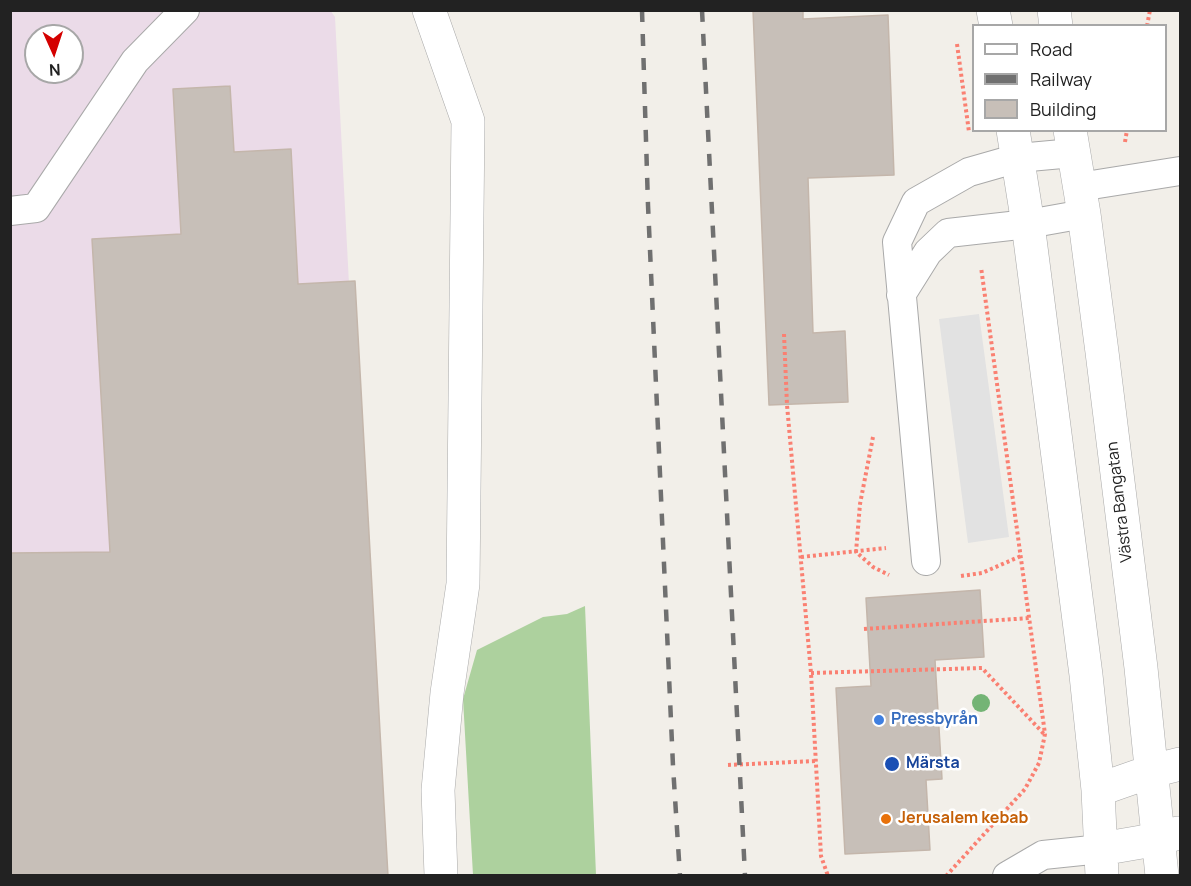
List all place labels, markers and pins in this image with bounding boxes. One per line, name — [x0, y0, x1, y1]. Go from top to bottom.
place label: Pressbyrån — [891, 710, 978, 730]
marker: Pressbyrån — [872, 713, 886, 727]
place label: Märsta — [906, 754, 960, 774]
marker: Märsta — [883, 755, 901, 773]
place label: Jerusalem kebab — [898, 809, 1028, 829]
marker: Jerusalem kebab — [879, 812, 893, 826]

